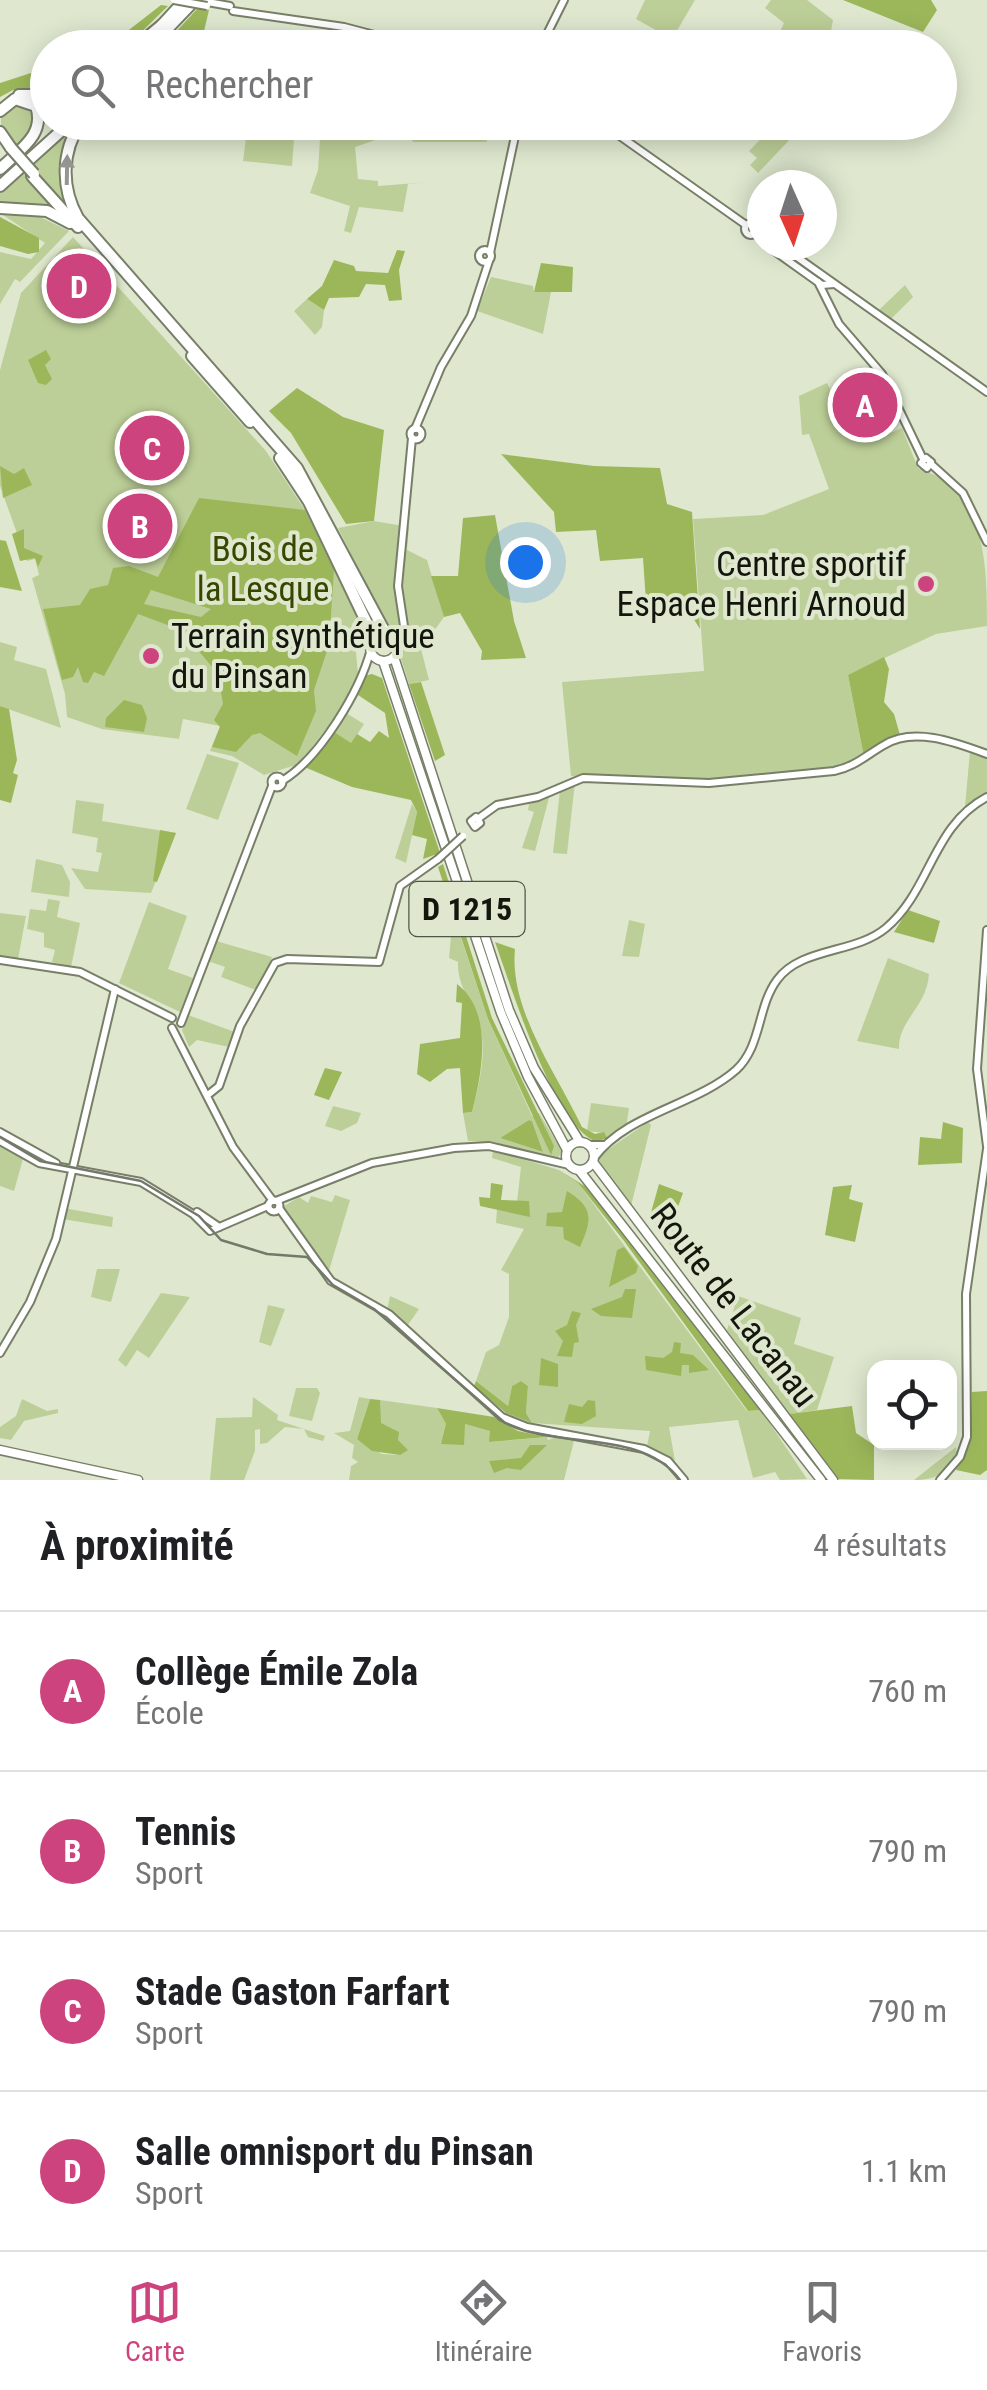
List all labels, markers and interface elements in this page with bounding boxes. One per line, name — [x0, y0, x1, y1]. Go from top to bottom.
search box — [30, 30, 957, 140]
icon: search — [65, 58, 120, 113]
text: Rechercher — [145, 63, 313, 107]
one-way arrow — [59, 153, 75, 185]
north arrow — [747, 170, 837, 260]
pin: D — [46, 248, 112, 324]
pin: A — [832, 368, 898, 442]
pin: C — [120, 410, 184, 486]
pin: B — [108, 488, 172, 564]
park label: Bois de la Lesque — [197, 529, 329, 610]
your location — [500, 537, 551, 588]
place label: Centre sportif Espace Henri Arnoud — [617, 544, 906, 625]
marker: Centre sportif Espace Henri Arnoud — [915, 573, 937, 595]
place label: Terrain synthétique du Pinsan — [171, 616, 435, 697]
marker: Terrain synthétique du Pinsan — [140, 645, 162, 667]
road number: D 1215 — [410, 882, 524, 936]
street label: Route de Lacanau — [642, 1196, 826, 1415]
map controls — [867, 1360, 957, 1450]
button: locate — [867, 1360, 957, 1450]
text: À proximité — [40, 1521, 233, 1570]
text: 4 résultats — [813, 1526, 947, 1564]
text: Collège Émile Zola — [135, 1650, 418, 1694]
text: A — [63, 1672, 82, 1710]
text: 760 m — [868, 1672, 947, 1710]
text: École — [135, 1694, 204, 1732]
text: Tennis — [135, 1810, 236, 1854]
text: B — [64, 1832, 81, 1870]
text: 790 m — [868, 1832, 947, 1870]
text: Sport — [135, 1854, 203, 1892]
text: Stade Gaston Farfart — [135, 1970, 450, 2014]
text: C — [63, 1992, 82, 2030]
text: 790 m — [868, 1992, 947, 2030]
text: Sport — [135, 2014, 203, 2052]
text: Salle omnisport du Pinsan — [135, 2130, 534, 2174]
text: D — [63, 2152, 82, 2190]
text: 1.1 km — [861, 2152, 947, 2190]
text: Sport — [135, 2174, 203, 2212]
tab: Carte — [125, 2275, 185, 2368]
tab: Itinéraire — [435, 2275, 532, 2368]
tab: Favoris — [782, 2275, 862, 2368]

